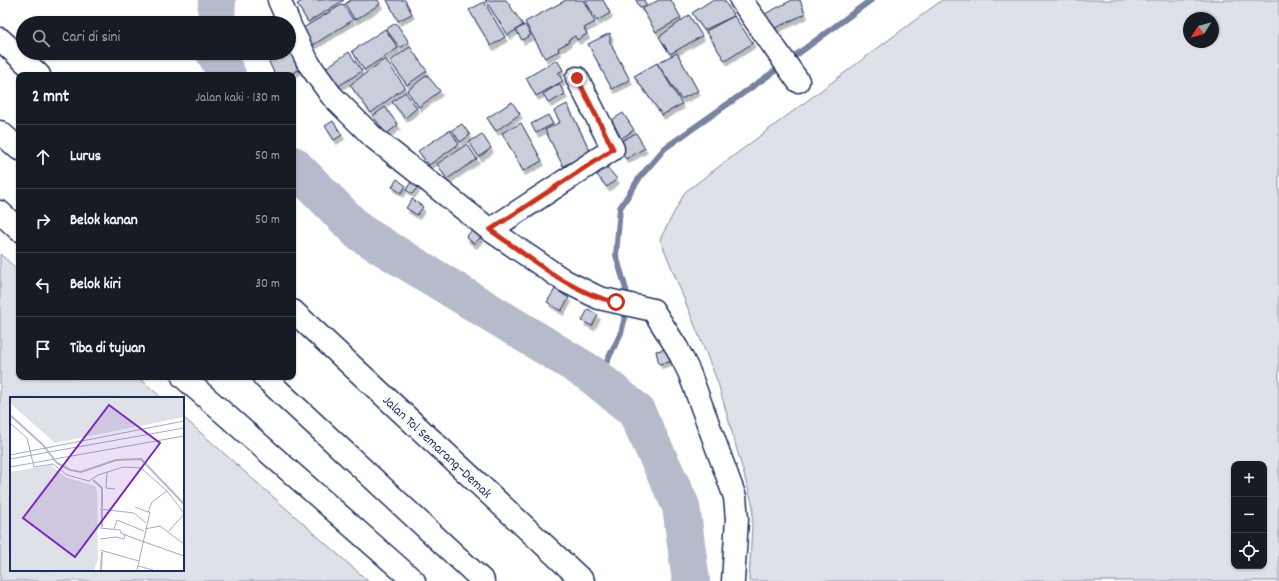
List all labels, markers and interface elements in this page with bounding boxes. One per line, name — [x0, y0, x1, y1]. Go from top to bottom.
north arrow — [1183, 12, 1219, 48]
search box — [16, 16, 296, 60]
icon: search — [30, 27, 52, 49]
text: Cari di sini — [62, 27, 120, 49]
route end — [568, 69, 586, 87]
text: 2 mnt — [32, 86, 69, 110]
text: Jalan kaki · 130 m — [195, 89, 280, 108]
icon: ahead — [32, 146, 54, 168]
text: Lurus — [70, 146, 101, 168]
text: 50 m — [255, 147, 280, 166]
icon: right — [32, 210, 54, 232]
text: Belok kanan — [70, 210, 138, 232]
text: 50 m — [255, 211, 280, 230]
icon: left — [32, 274, 54, 296]
text: Belok kiri — [70, 274, 121, 296]
text: 30 m — [255, 275, 280, 294]
route start — [607, 293, 625, 311]
icon: arrive — [32, 338, 54, 360]
text: Tiba di tujuan — [70, 338, 145, 360]
street label: Jalan Tol Semarang–Demak — [377, 391, 496, 504]
inset map — [10, 397, 184, 571]
map controls — [1231, 461, 1267, 569]
button: + — [1231, 461, 1267, 497]
button: − — [1231, 497, 1267, 533]
button: locate — [1231, 533, 1267, 569]

